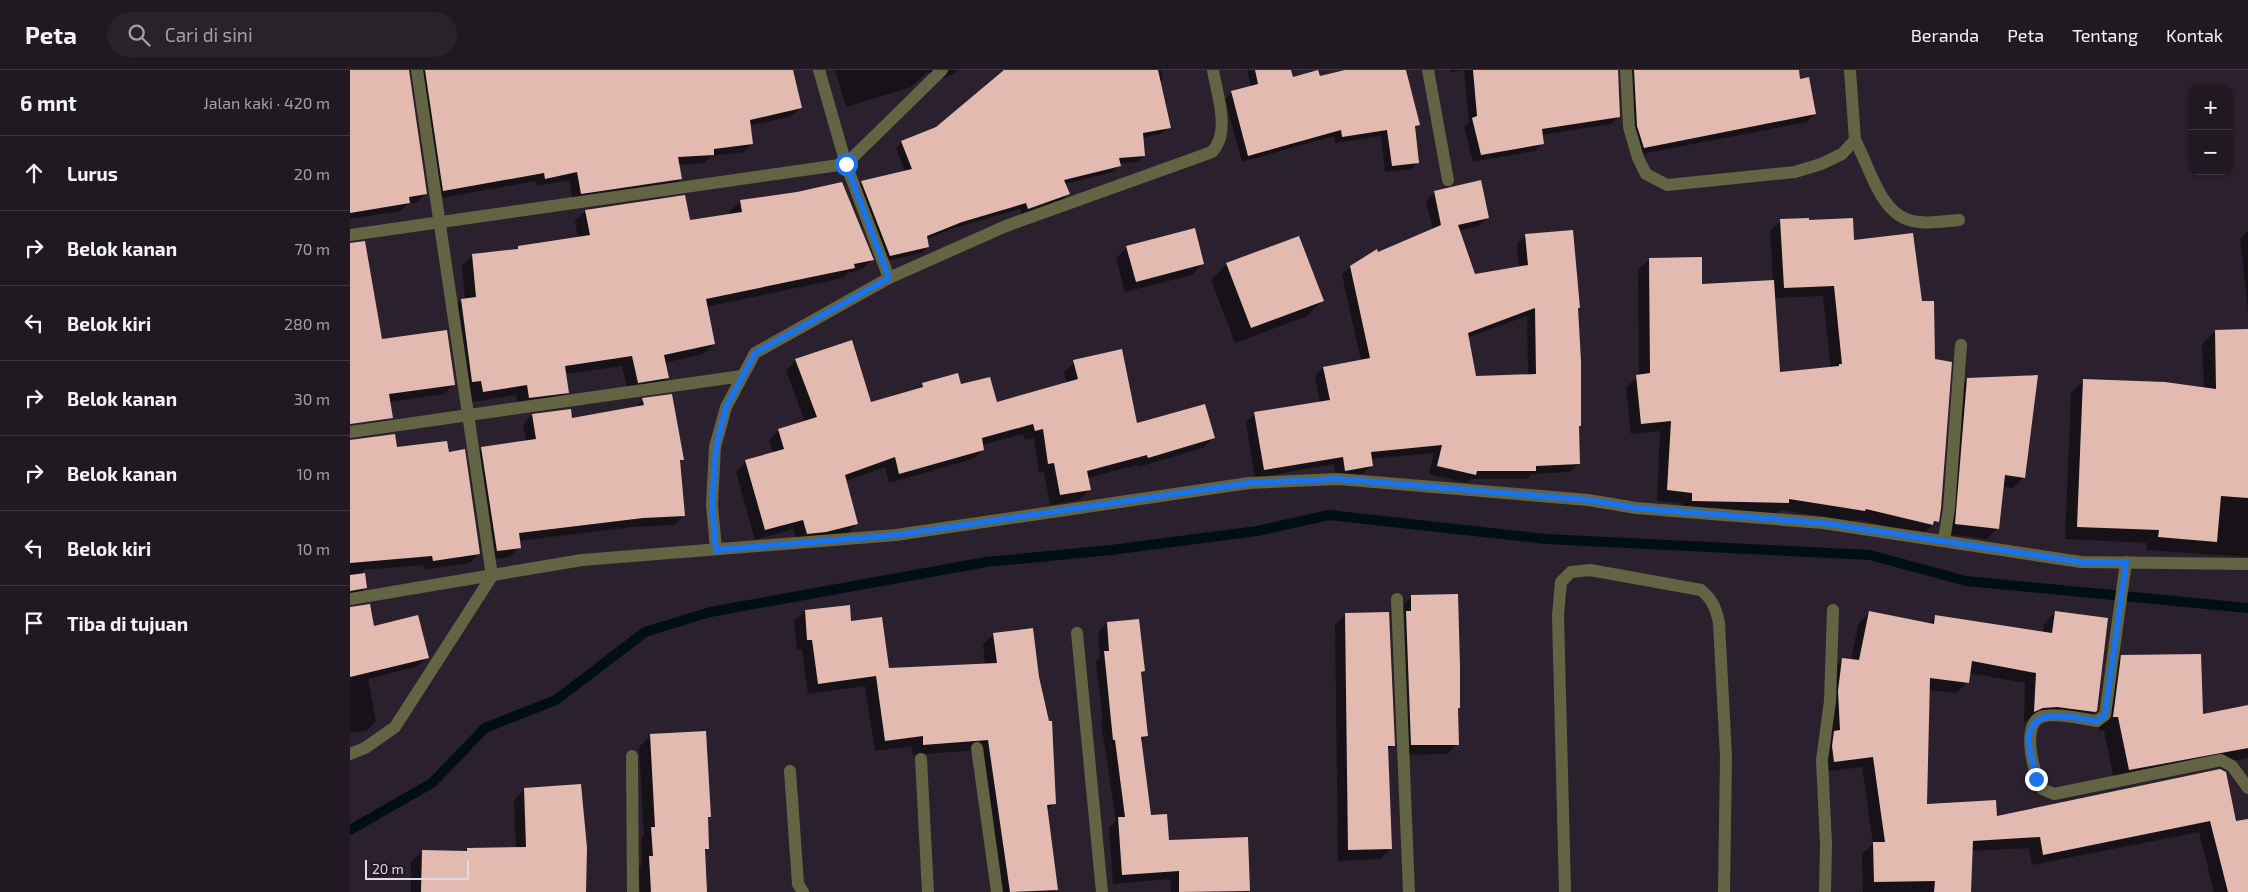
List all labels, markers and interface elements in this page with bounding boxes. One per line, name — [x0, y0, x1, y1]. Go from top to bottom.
search box — [107, 12, 457, 57]
text: Peta — [25, 20, 77, 49]
icon: search — [125, 21, 153, 49]
text: Cari di sini — [165, 23, 253, 46]
text: Beranda — [1911, 24, 1979, 46]
text: Peta — [2007, 24, 2044, 46]
text: Tentang — [2072, 24, 2138, 46]
text: Kontak — [2166, 24, 2223, 46]
map controls — [2188, 85, 2233, 175]
button: + — [2188, 85, 2233, 130]
text: 6 mnt — [20, 90, 77, 115]
text: Jalan kaki · 420 m — [203, 93, 330, 112]
button: − — [2188, 130, 2233, 175]
route start — [835, 153, 858, 176]
icon: ahead — [20, 159, 48, 187]
text: Lurus — [67, 162, 118, 185]
text: 20 m — [294, 164, 330, 183]
icon: right — [20, 234, 48, 262]
text: Belok kanan — [67, 237, 177, 260]
text: 70 m — [295, 239, 330, 258]
icon: left — [20, 309, 48, 337]
text: Belok kiri — [67, 312, 151, 335]
text: 280 m — [284, 314, 330, 333]
icon: right — [20, 384, 48, 412]
text: Belok kanan — [67, 387, 177, 410]
text: 30 m — [294, 389, 330, 408]
icon: right — [20, 459, 48, 487]
text: Belok kanan — [67, 462, 177, 485]
text: 10 m — [296, 464, 330, 483]
icon: left — [20, 534, 48, 562]
text: Belok kiri — [67, 537, 151, 560]
text: 10 m — [296, 539, 330, 558]
icon: arrive — [20, 609, 48, 637]
text: Tiba di tujuan — [67, 612, 188, 635]
route end — [2025, 768, 2048, 791]
scale bar — [365, 857, 469, 880]
text: 20 m — [372, 860, 404, 877]

